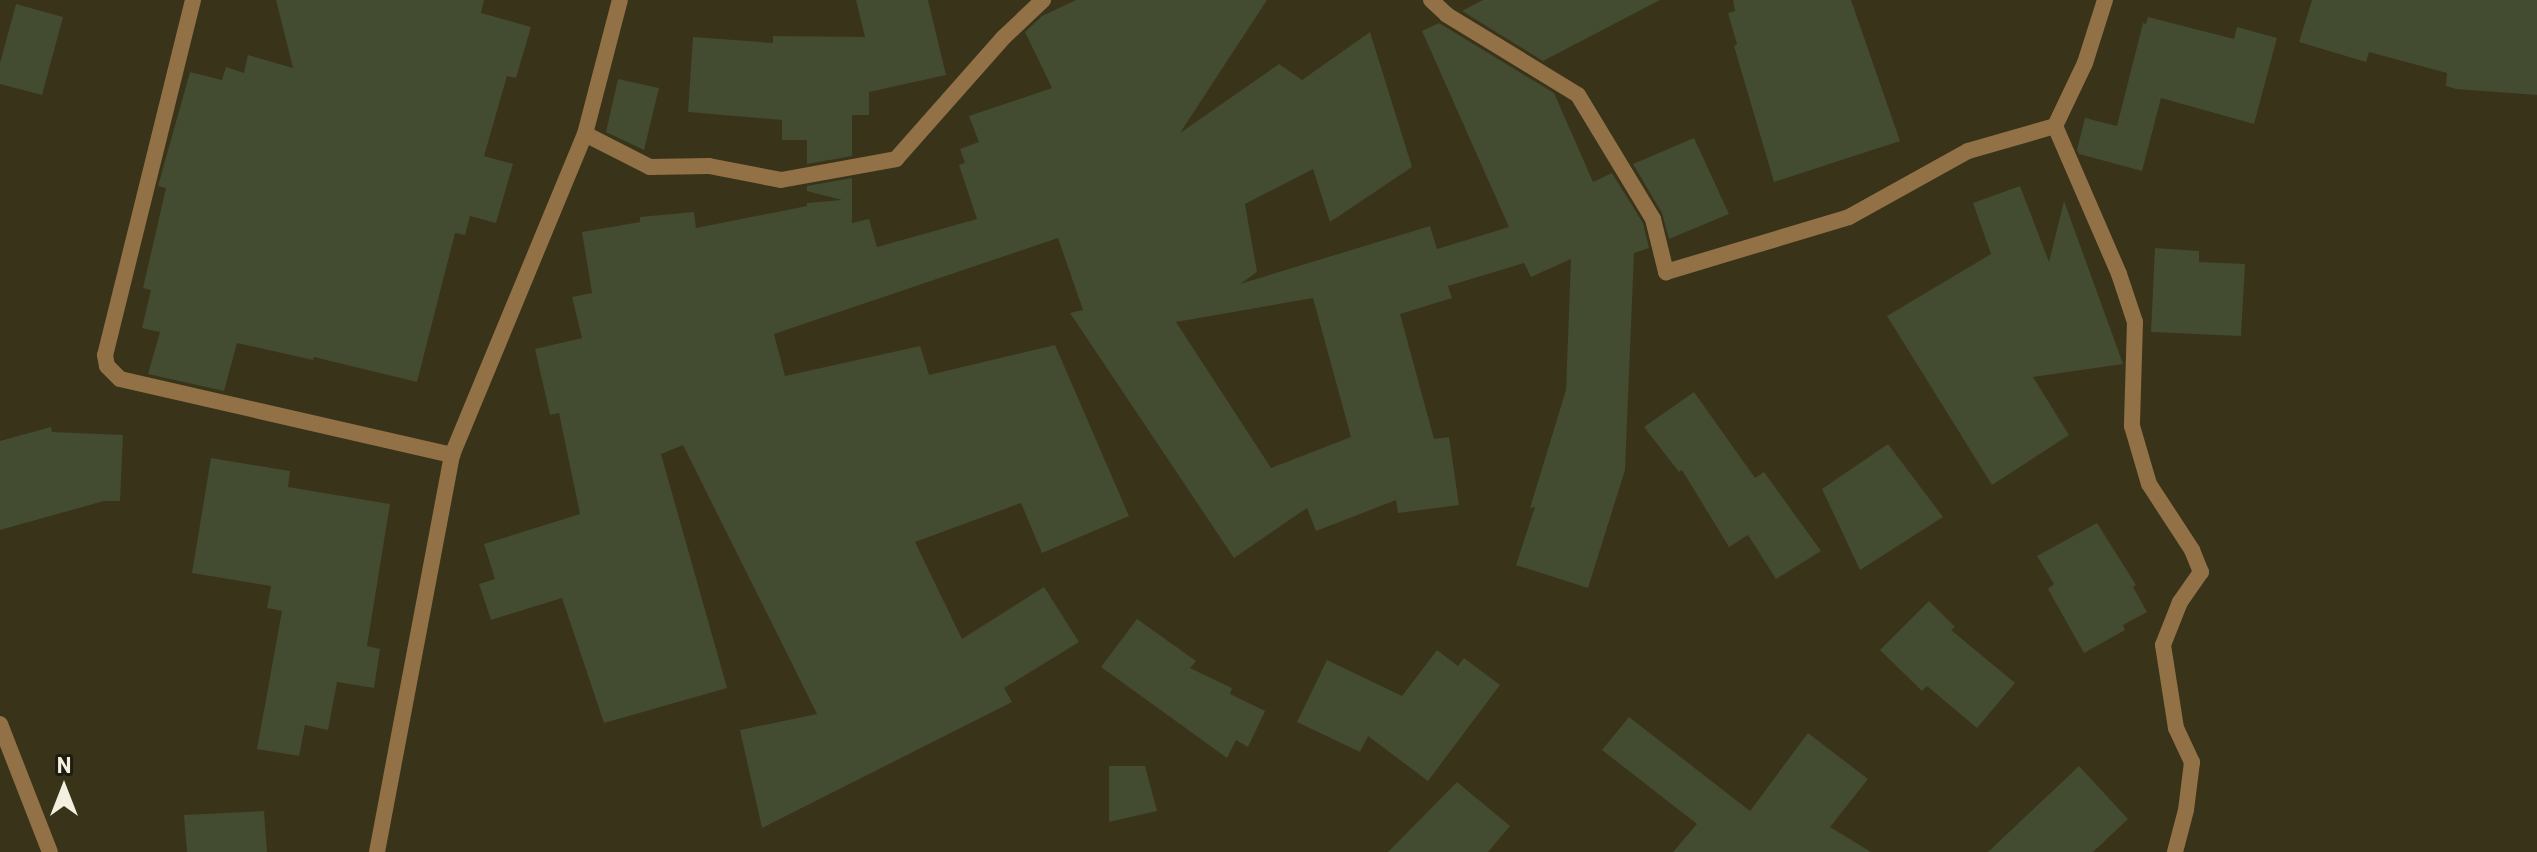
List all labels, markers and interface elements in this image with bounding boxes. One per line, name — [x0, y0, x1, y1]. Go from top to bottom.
north arrow — [24, 748, 104, 828]
text: N — [57, 751, 71, 777]

